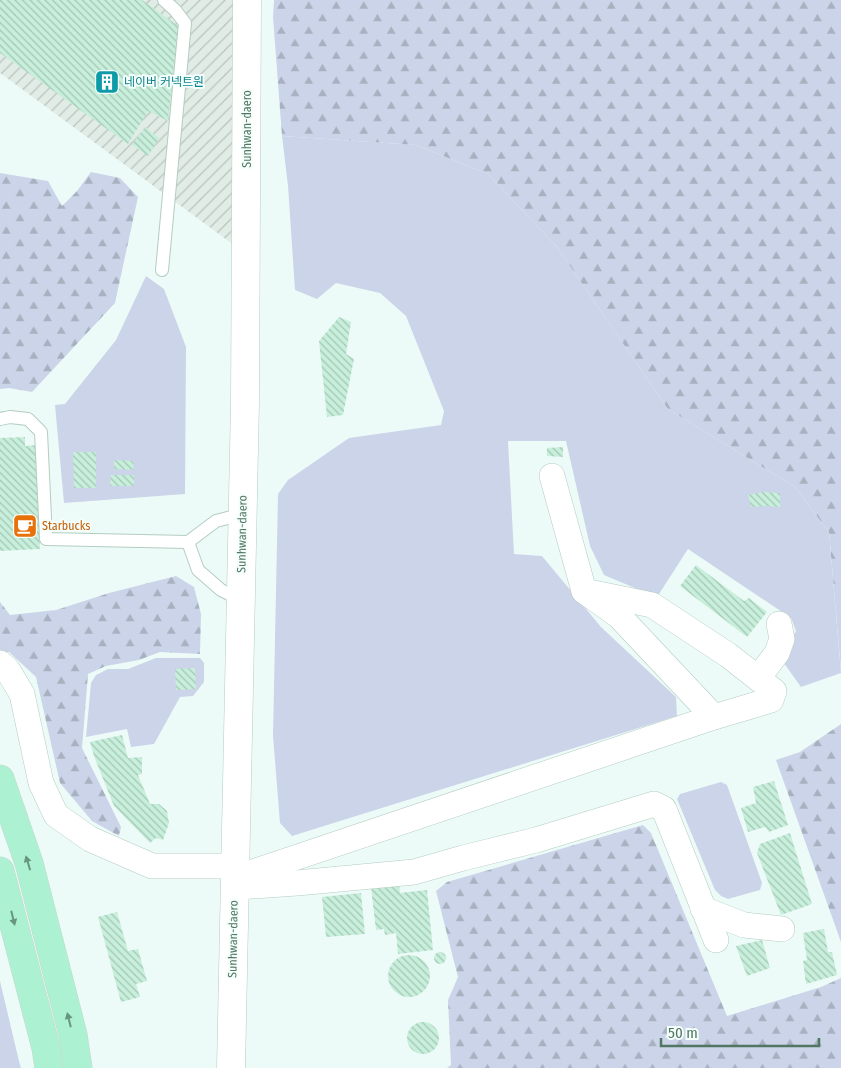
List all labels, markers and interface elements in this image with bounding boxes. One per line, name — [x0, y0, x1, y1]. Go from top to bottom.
building icon: 네이버 커넥트원 — [94, 69, 120, 95]
place label: 네이버 커넥트원 — [124, 75, 204, 89]
street label: Sunhwan-daero — [240, 90, 254, 168]
street label: Sunhwan-daero — [234, 495, 250, 573]
cafe icon: Starbucks — [12, 513, 38, 539]
place label: Starbucks — [42, 519, 90, 533]
one-way arrow — [24, 855, 32, 870]
street label: Sunhwan-daero — [225, 900, 241, 978]
one-way arrow — [9, 911, 17, 926]
one-way arrow — [65, 1013, 73, 1028]
scale bar — [661, 1016, 818, 1048]
text: 50 m — [668, 1024, 698, 1042]

